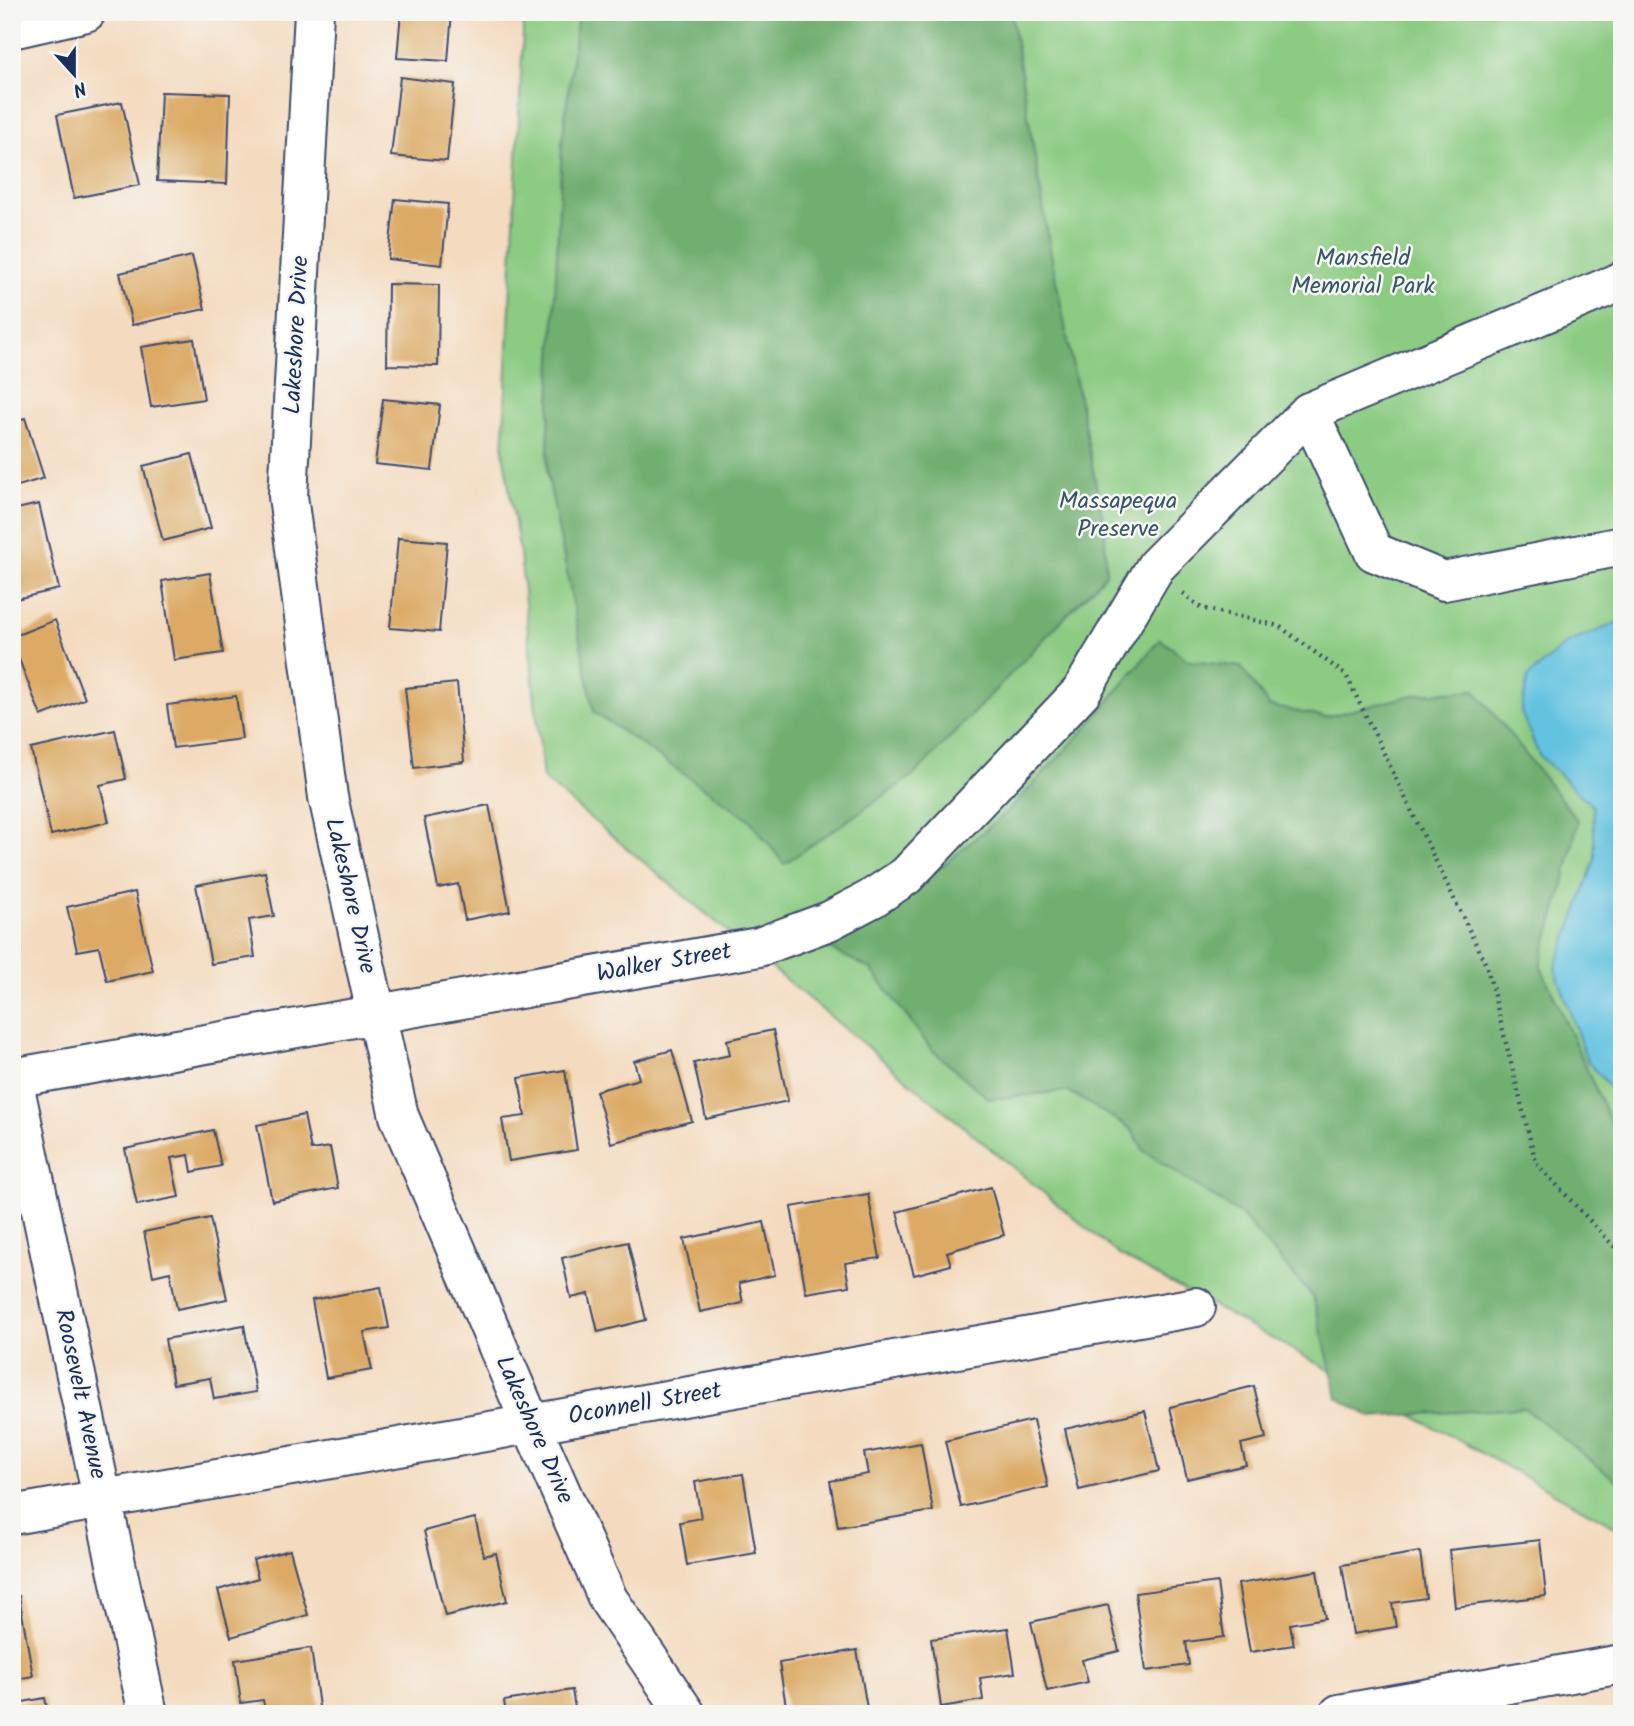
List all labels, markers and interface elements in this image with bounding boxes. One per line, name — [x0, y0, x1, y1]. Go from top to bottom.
north arrow — [38, 38, 108, 108]
text: N — [68, 72, 90, 104]
park label: Mansfield Memorial Park — [1291, 239, 1436, 306]
street label: Lakeshore Drive — [273, 254, 321, 415]
park label: Massapequa Preserve — [1059, 482, 1177, 549]
street label: Lakeshore Drive — [313, 814, 387, 978]
street label: Walker Street — [593, 932, 735, 994]
street label: Roosevelt Avenue — [43, 1305, 117, 1483]
street label: Lakeshore Drive — [484, 1350, 584, 1511]
street label: Oconnell Street — [565, 1371, 725, 1437]

